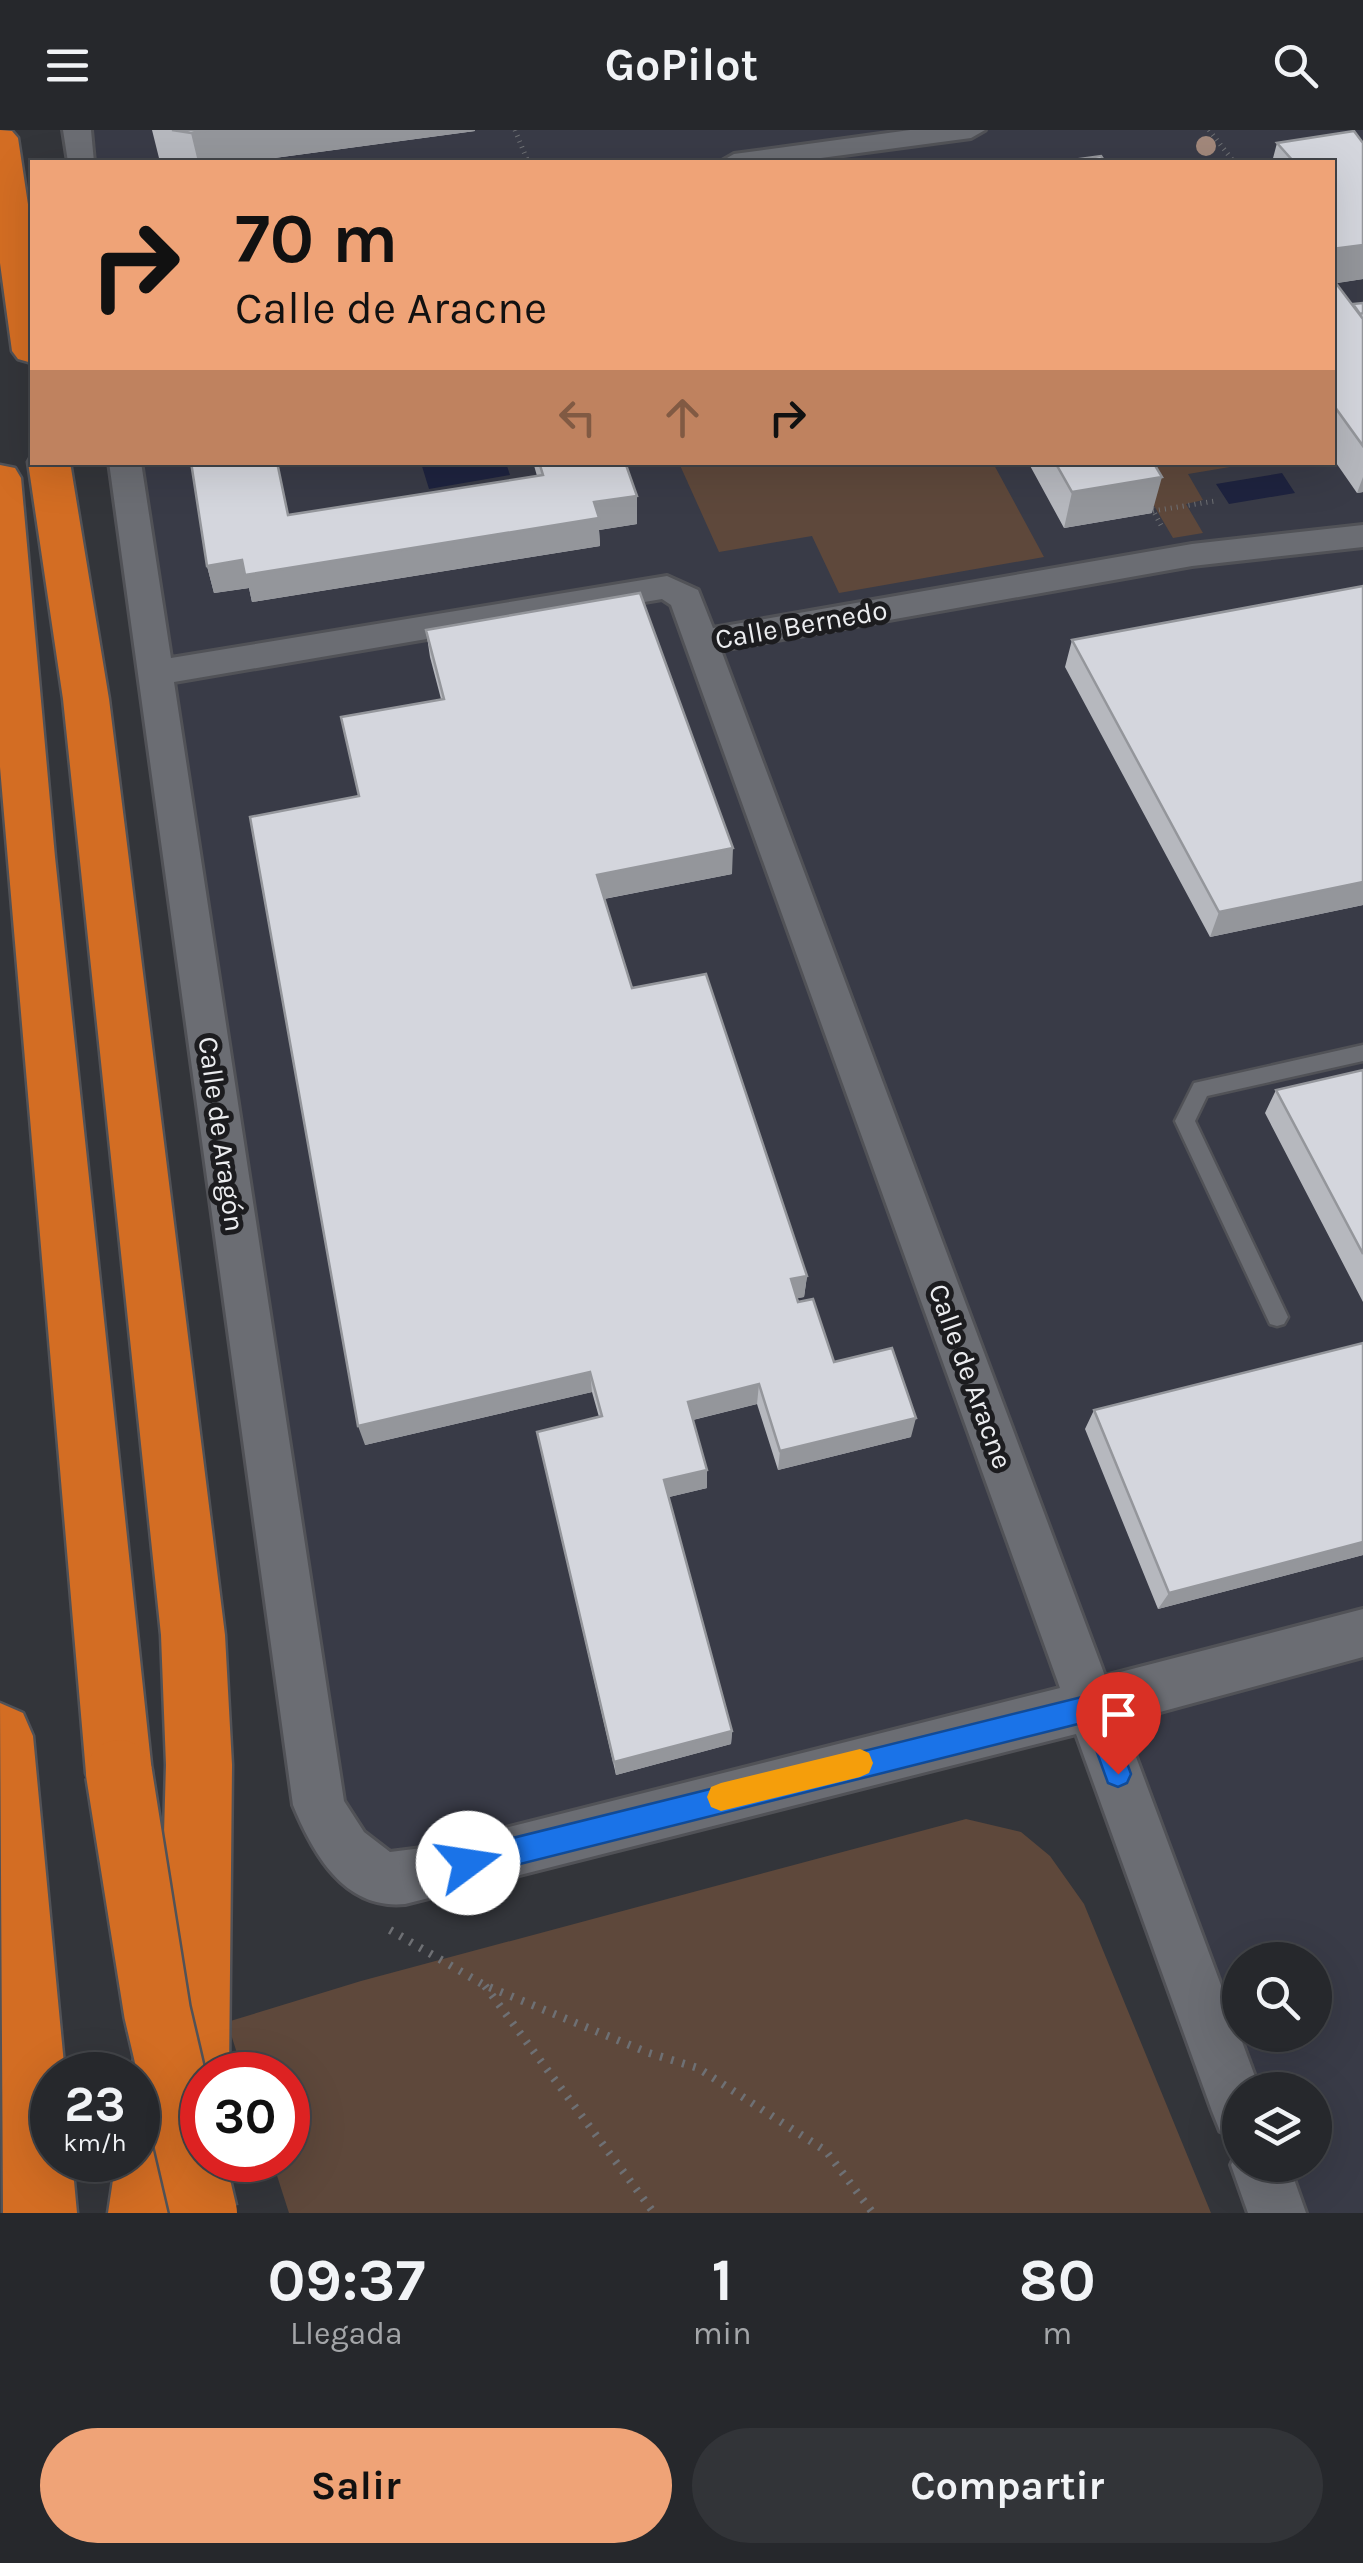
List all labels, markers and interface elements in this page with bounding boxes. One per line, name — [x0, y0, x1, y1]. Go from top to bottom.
icon: menu — [40, 38, 95, 93]
icon: search — [1268, 38, 1323, 93]
text: GoPilot — [605, 39, 758, 91]
text: 70 m — [235, 198, 398, 280]
icon: right — [70, 200, 200, 330]
text: Calle de Aracne — [235, 282, 547, 334]
icon: left — [550, 390, 605, 445]
icon: ahead — [655, 390, 710, 445]
icon: right — [760, 390, 815, 445]
street label: Calle Bernedo — [712, 593, 890, 656]
street label: Calle de Aragón — [191, 1034, 252, 1234]
street label: Calle de Aracne — [922, 1279, 1019, 1473]
pin — [1076, 1672, 1161, 1775]
icon: arrive — [1091, 1687, 1146, 1742]
position arrow — [416, 1811, 520, 1915]
map controls — [1222, 1942, 1332, 2182]
button: search — [1222, 1942, 1332, 2052]
speed limit sign: 30 — [180, 2052, 310, 2182]
button: layers — [1222, 2072, 1332, 2182]
text: 23 — [64, 2075, 126, 2134]
text: km/h — [63, 2128, 127, 2157]
text: 09:37 — [267, 2245, 425, 2315]
text: 1 — [711, 2245, 733, 2315]
text: 80 — [1019, 2245, 1096, 2315]
text: Llegada — [290, 2315, 403, 2352]
text: min — [693, 2315, 751, 2352]
text: m — [1042, 2315, 1072, 2352]
button: Salir — [40, 2428, 672, 2543]
button: Compartir — [692, 2428, 1323, 2543]

